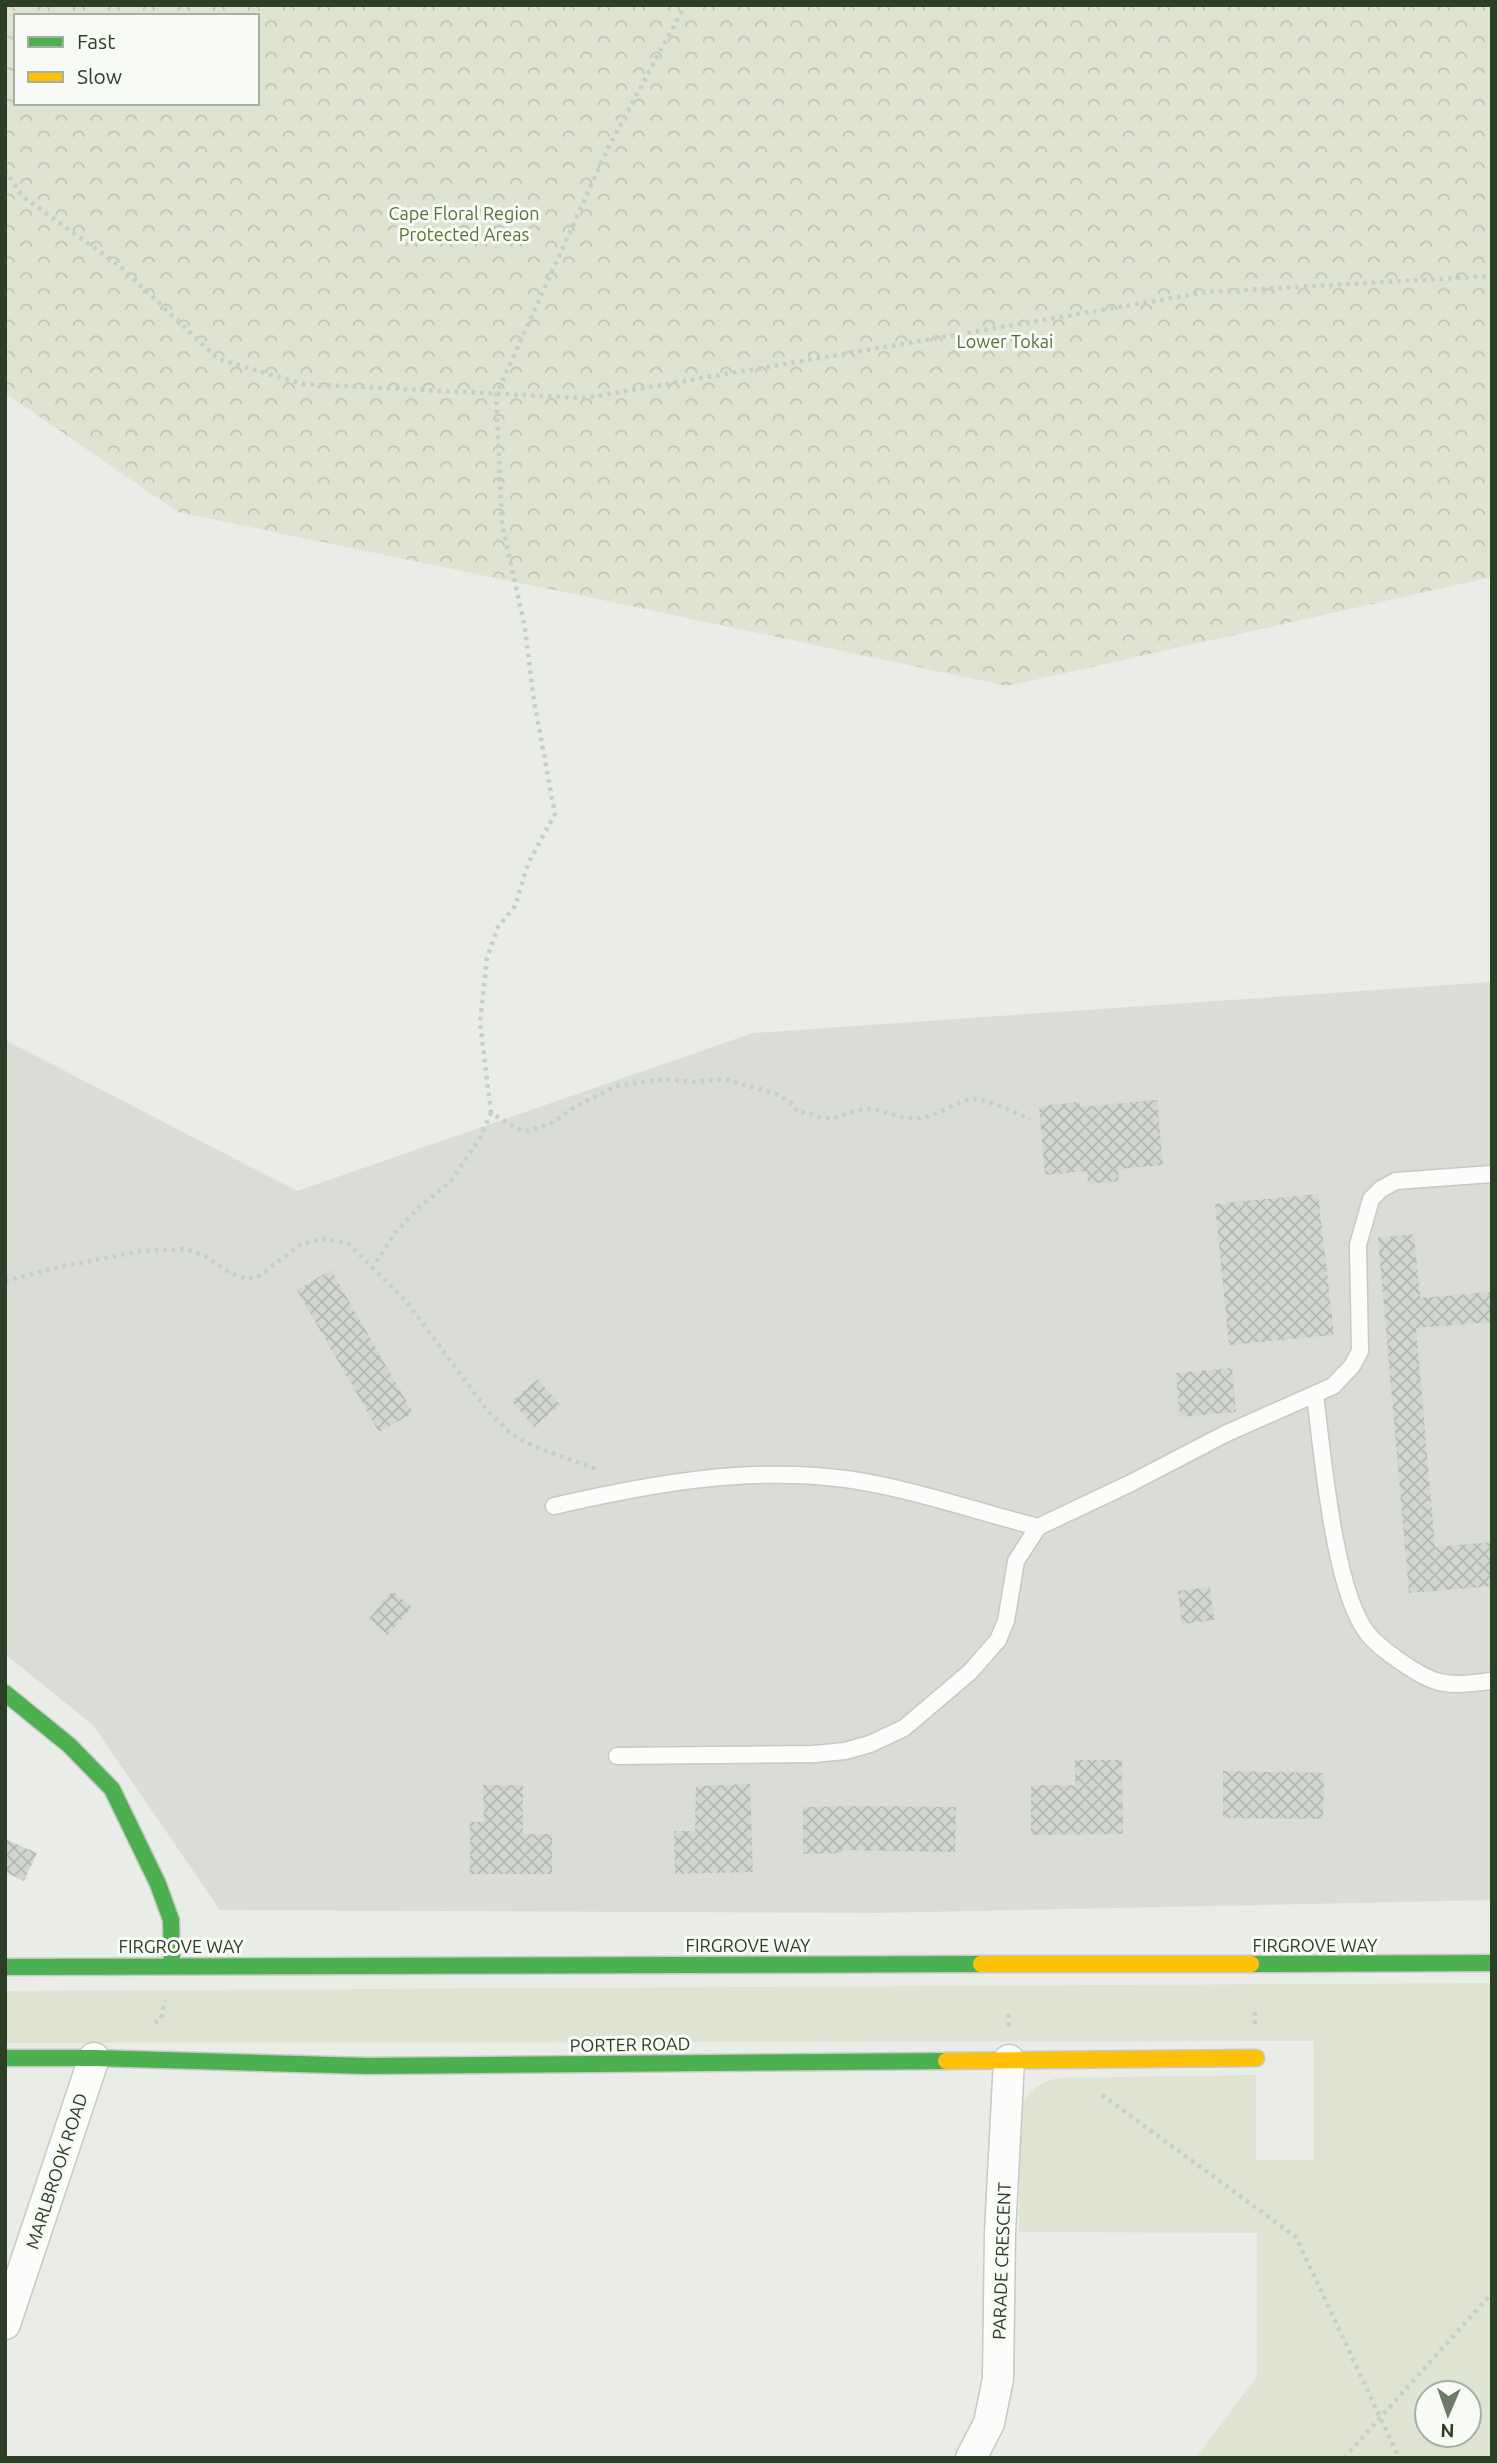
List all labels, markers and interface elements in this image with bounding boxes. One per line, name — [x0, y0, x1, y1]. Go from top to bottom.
legend — [14, 14, 259, 105]
text: Fast — [77, 29, 115, 53]
text: Slow — [77, 64, 122, 88]
park label: Cape Floral Region Protected Areas — [388, 203, 540, 244]
park label: Lower Tokai — [957, 331, 1053, 351]
street label: FIRGROVE WAY — [686, 1935, 811, 1955]
street label: FIRGROVE WAY — [1253, 1935, 1378, 1955]
street label: FIRGROVE WAY — [119, 1936, 244, 1956]
street label: PORTER ROAD — [569, 2033, 691, 2055]
street label: MARLBROOK ROAD — [21, 2091, 91, 2251]
street label: PARADE CRESCENT — [988, 2182, 1014, 2340]
north arrow — [1413, 2379, 1483, 2449]
text: N — [1440, 2420, 1455, 2442]

